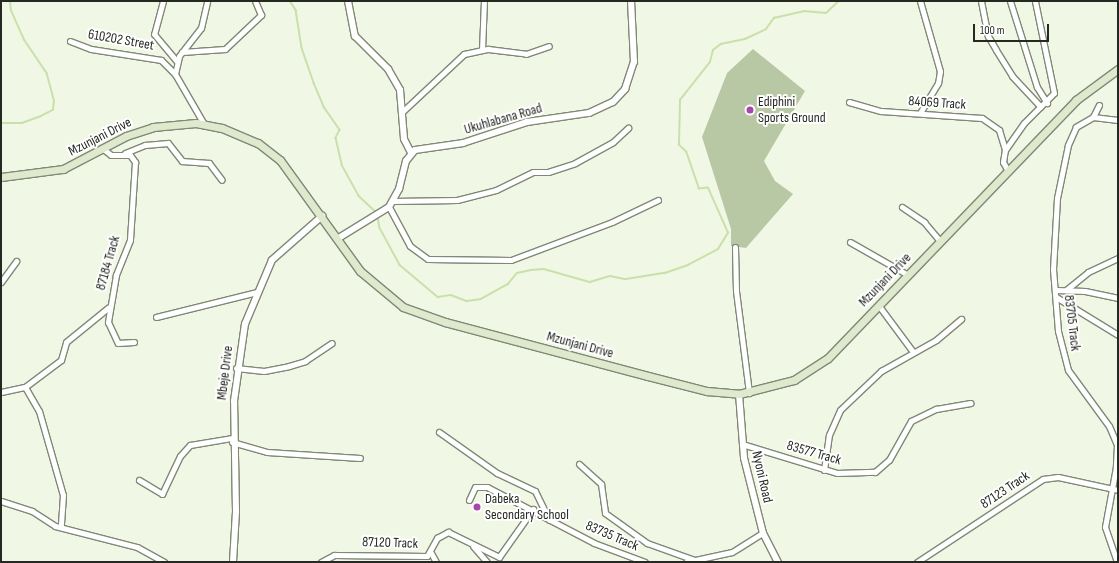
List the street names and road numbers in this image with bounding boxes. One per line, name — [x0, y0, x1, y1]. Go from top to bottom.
street label: 610202 Street — [87, 26, 155, 54]
street label: 84069 Track — [908, 93, 966, 113]
street label: Ukuhlabana Road — [462, 100, 544, 138]
street label: Mzunjani Drive — [66, 114, 134, 160]
street label: 87184 Track — [92, 234, 124, 292]
street label: Mzunjani Drive — [855, 250, 915, 310]
street label: 83705 Track — [1060, 294, 1084, 352]
street label: Mzunjani Drive — [545, 328, 615, 362]
street label: Mbeje Drive — [213, 345, 237, 401]
street label: 83577 Track — [785, 437, 843, 469]
street label: Nyoni Road — [748, 450, 776, 504]
street label: 87123 Track — [977, 468, 1033, 512]
street label: 83735 Track — [583, 517, 641, 555]
street label: 87120 Track — [362, 534, 418, 552]

